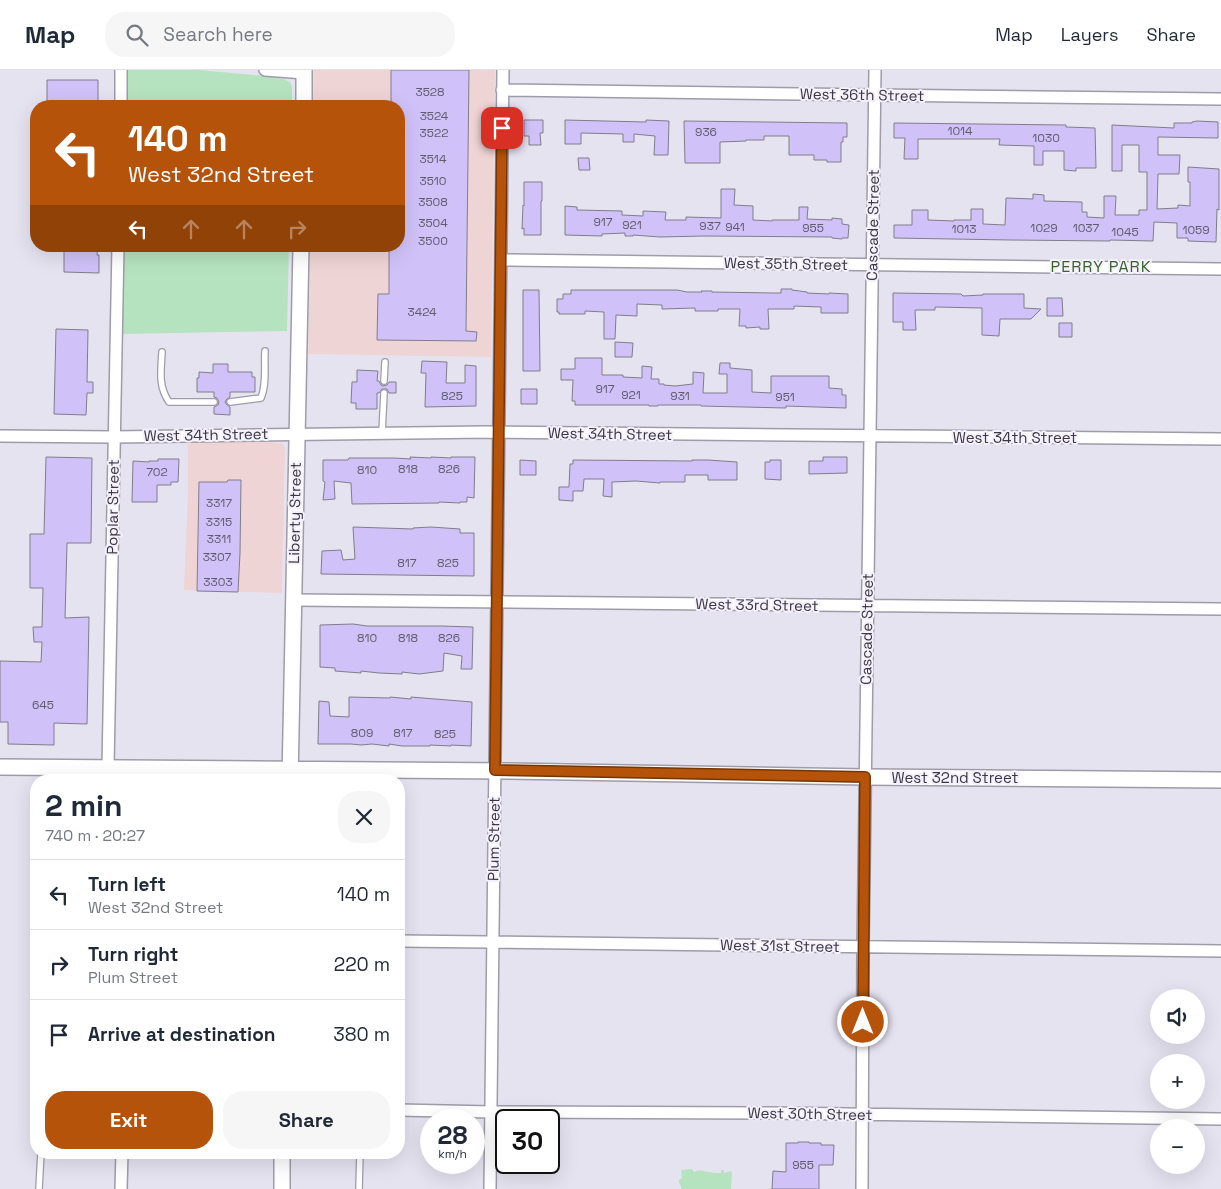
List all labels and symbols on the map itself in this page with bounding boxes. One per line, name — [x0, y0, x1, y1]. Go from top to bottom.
house number: 3528 — [415, 84, 445, 100]
street label: West 36th Street — [800, 84, 924, 105]
pin — [481, 107, 523, 149]
house number: 3524 — [420, 108, 449, 124]
house number: 1014 — [947, 123, 973, 139]
house number: 936 — [695, 124, 717, 140]
house number: 3522 — [420, 125, 448, 141]
house number: 1030 — [1032, 130, 1060, 146]
house number: 3514 — [420, 151, 447, 167]
street label: Cascade Street — [862, 169, 883, 281]
house number: 3510 — [420, 173, 446, 189]
house number: 3508 — [418, 194, 448, 210]
house number: 917 — [593, 214, 613, 230]
house number: 3504 — [418, 215, 448, 231]
house number: 921 — [622, 217, 642, 233]
house number: 937 — [699, 218, 721, 234]
house number: 941 — [725, 219, 745, 235]
house number: 955 — [802, 220, 824, 236]
house number: 1029 — [1030, 220, 1058, 236]
house number: 1037 — [1073, 220, 1100, 236]
house number: 1013 — [952, 221, 976, 237]
house number: 1059 — [1182, 222, 1210, 238]
house number: 1045 — [1111, 224, 1139, 240]
house number: 3500 — [418, 233, 448, 249]
street label: West 35th Street — [724, 253, 848, 274]
district label: PERRY PARK — [1051, 256, 1151, 277]
house number: 3424 — [407, 304, 437, 320]
house number: 917 — [595, 381, 615, 397]
house number: 921 — [621, 387, 641, 403]
house number: 825 — [441, 388, 463, 404]
house number: 931 — [670, 388, 690, 404]
house number: 951 — [775, 389, 795, 405]
street label: West 34th Street — [548, 423, 673, 444]
street label: West 34th Street — [144, 424, 268, 445]
street label: West 34th Street — [953, 428, 1077, 447]
street label: Poplar Street — [102, 459, 123, 555]
house number: 818 — [398, 461, 418, 477]
house number: 826 — [438, 461, 460, 477]
street label: Liberty Street — [284, 462, 305, 564]
house number: 810 — [357, 462, 377, 478]
house number: 702 — [146, 464, 168, 480]
house number: 3317 — [206, 495, 232, 511]
house number: 3315 — [206, 514, 232, 530]
house number: 3311 — [207, 531, 231, 547]
house number: 3307 — [203, 549, 232, 565]
house number: 817 — [397, 555, 417, 571]
house number: 825 — [437, 555, 459, 571]
street label: Cascade Street — [856, 573, 877, 685]
house number: 3303 — [203, 574, 233, 590]
street label: West 33rd Street — [695, 594, 819, 615]
house number: 810 — [357, 630, 377, 646]
house number: 818 — [398, 630, 418, 646]
house number: 826 — [438, 630, 460, 646]
house number: 645 — [32, 697, 54, 713]
house number: 809 — [351, 725, 373, 741]
house number: 817 — [393, 725, 413, 741]
house number: 825 — [434, 726, 456, 742]
street label: West 32nd Street — [892, 768, 1019, 787]
street label: Plum Street — [483, 797, 504, 881]
street label: West 31st Street — [720, 935, 840, 956]
position arrow — [836, 995, 888, 1047]
street label: West 30th Street — [747, 1103, 873, 1124]
speed limit sign: 30 — [495, 1109, 560, 1174]
house number: 955 — [792, 1157, 814, 1173]

